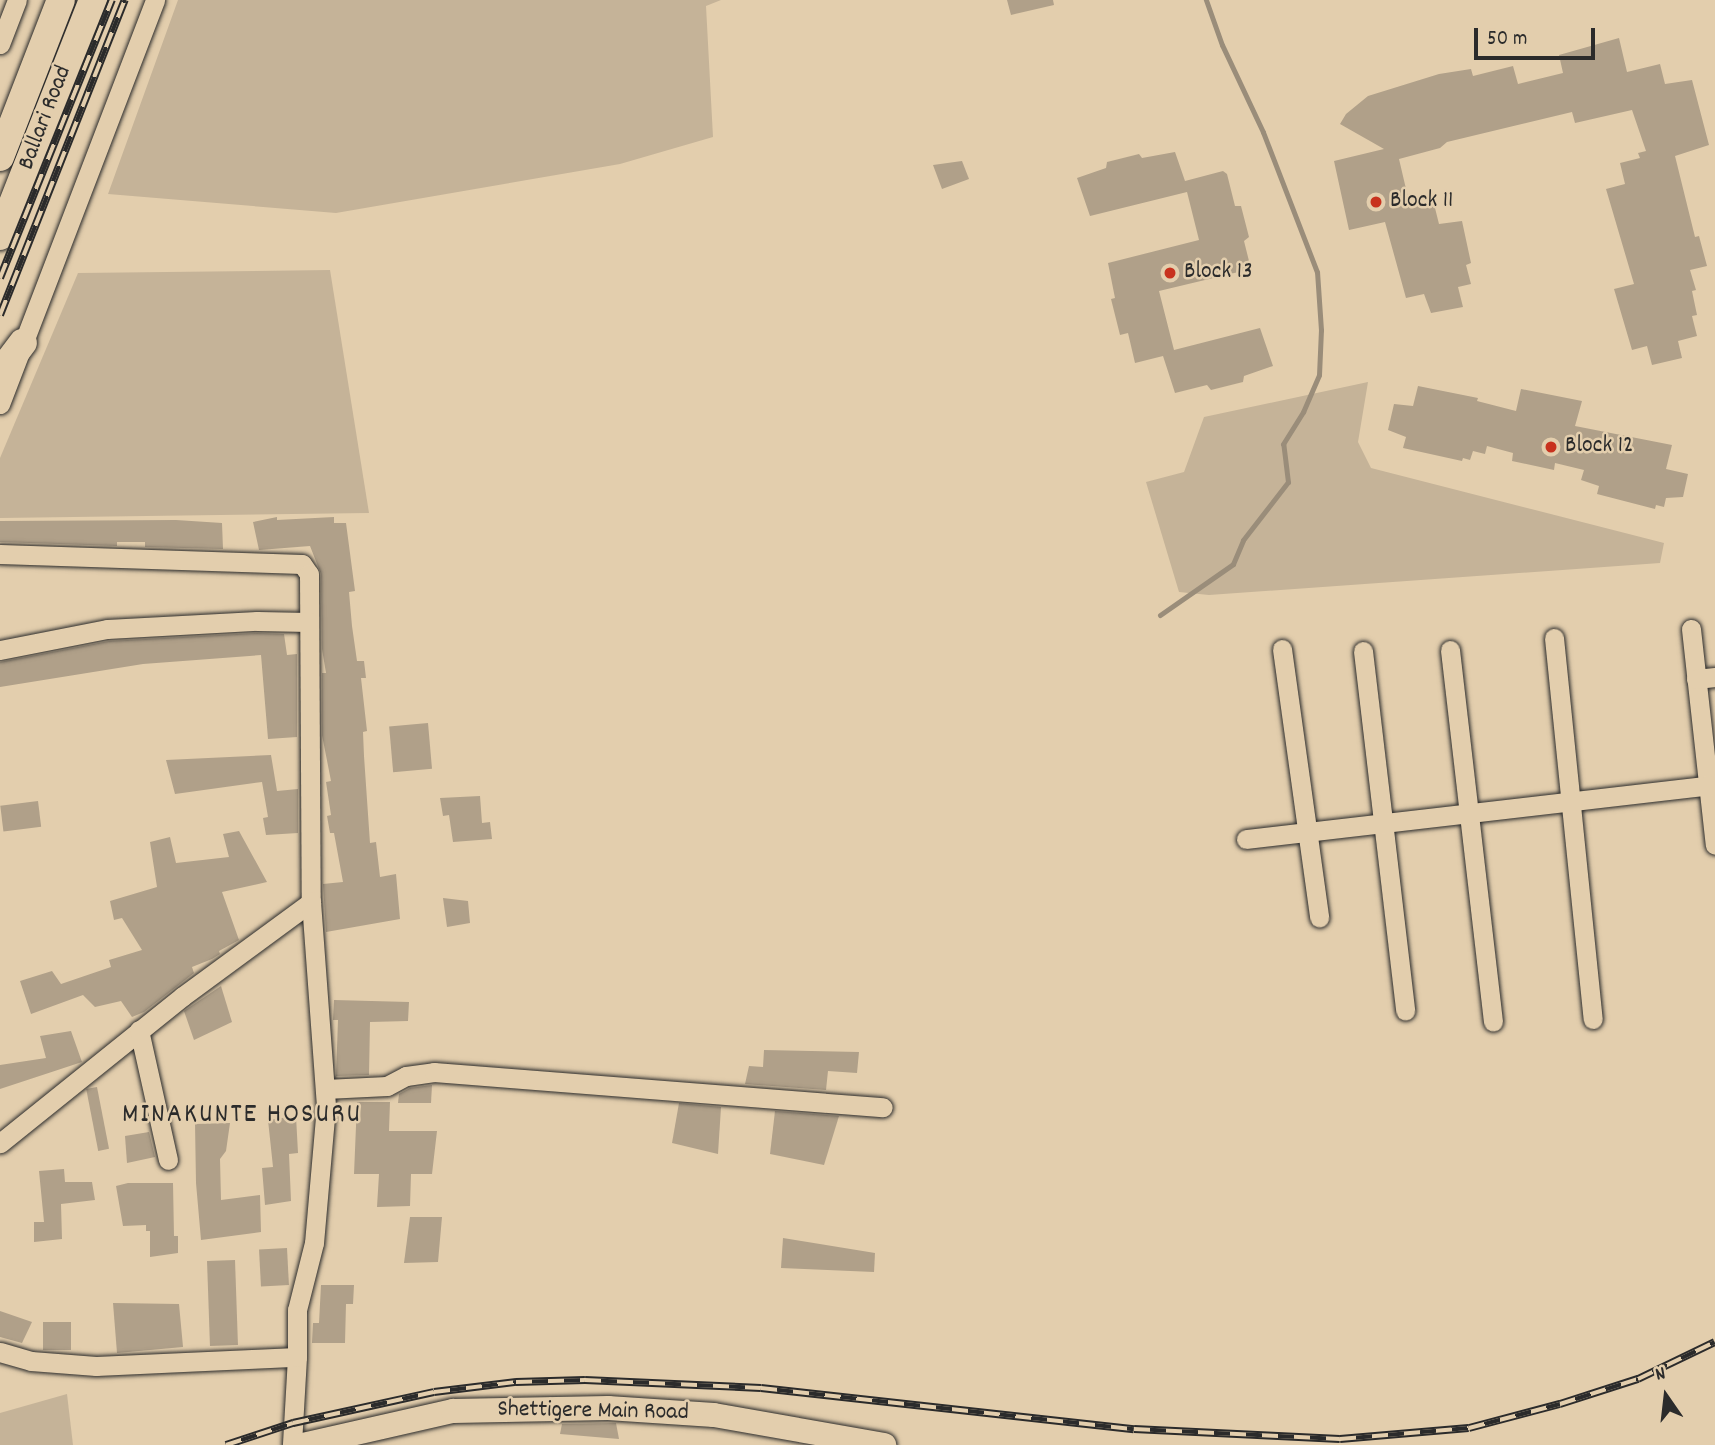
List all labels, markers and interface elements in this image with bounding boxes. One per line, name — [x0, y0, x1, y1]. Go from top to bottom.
scale bar — [1477, 14, 1598, 58]
text: 50 m — [1487, 25, 1527, 55]
street label: Ballari Road — [13, 62, 79, 174]
place label: Block 11 — [1390, 188, 1453, 216]
marker: Block 11 — [1368, 194, 1384, 210]
place label: Block 13 — [1184, 259, 1253, 287]
marker: Block 13 — [1162, 265, 1178, 281]
place label: Block 12 — [1565, 433, 1633, 461]
marker: Block 12 — [1543, 439, 1559, 455]
district label: MINAKUNTE HOSURU — [124, 1099, 360, 1133]
north arrow — [1631, 1361, 1701, 1431]
text: N — [1653, 1361, 1669, 1389]
street label: Shettigere Main Road — [497, 1396, 689, 1428]

